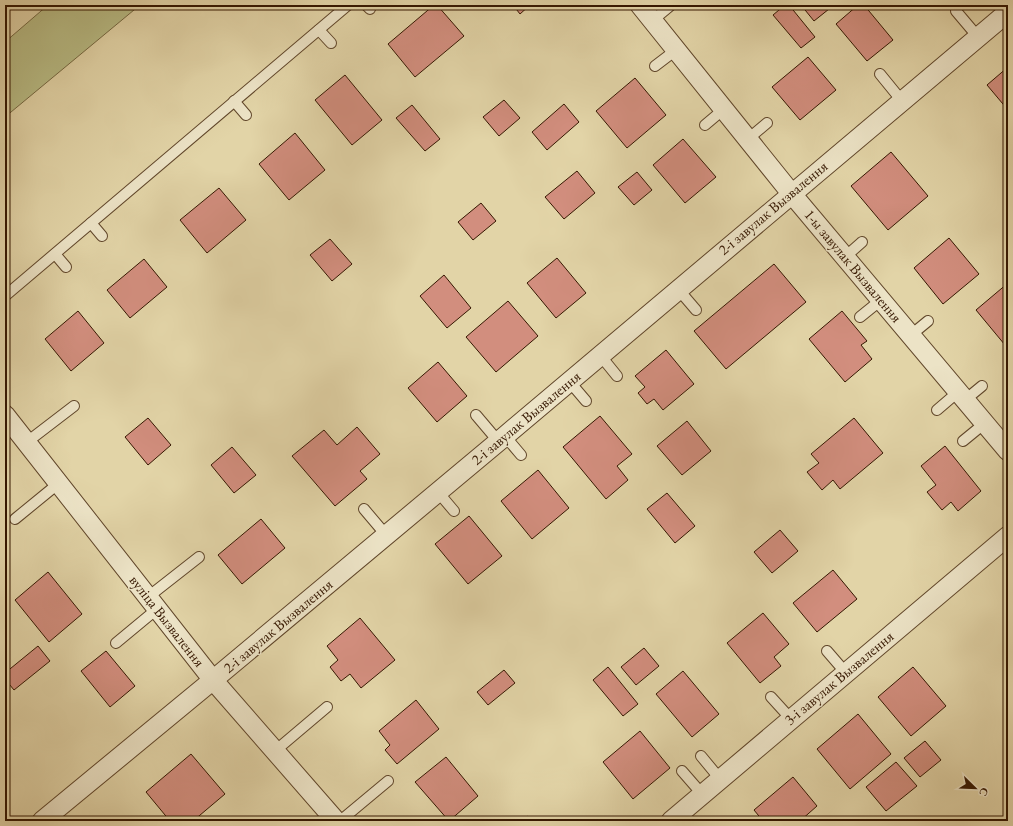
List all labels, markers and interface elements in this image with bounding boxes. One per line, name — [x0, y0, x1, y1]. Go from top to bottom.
street label: 2-і завулак Вызвалення — [714, 156, 831, 259]
street label: 1-ы завулак Вызвалення — [800, 205, 907, 327]
street label: 2-і завулак Вызвалення — [467, 366, 584, 469]
street label: вуліца Вызвалення — [126, 571, 209, 671]
street label: 2-і завулак Вызвалення — [219, 574, 336, 677]
street label: 3-і завулак Вызвалення — [780, 626, 897, 729]
north arrow — [955, 768, 995, 808]
text: С — [976, 786, 992, 798]

